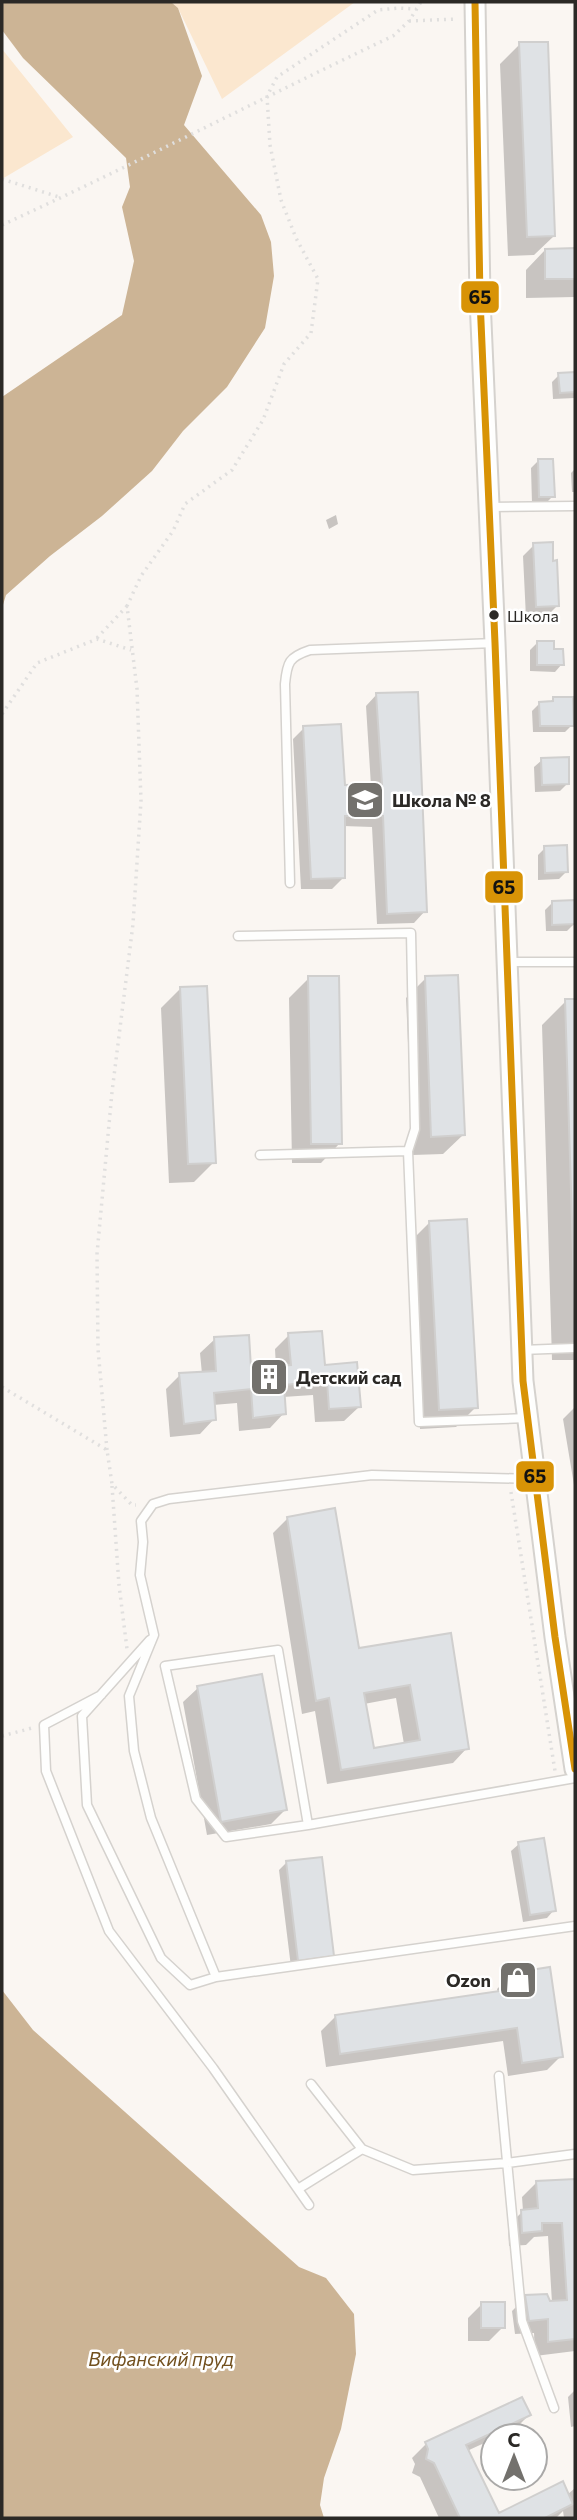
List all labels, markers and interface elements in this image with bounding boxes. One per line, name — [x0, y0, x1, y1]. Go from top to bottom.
line badge: 65 — [460, 280, 500, 314]
text: 65 — [469, 285, 491, 308]
place label: Школа — [507, 606, 559, 625]
marker: Школа — [487, 608, 501, 622]
school or university icon: Школа № 8 — [344, 779, 386, 821]
place label: Школа № 8 — [392, 789, 491, 811]
line badge: 65 — [484, 870, 524, 904]
text: 65 — [493, 875, 515, 898]
building icon: Детский сад — [248, 1356, 290, 1398]
place label: Детский сад — [296, 1366, 401, 1388]
line badge: 65 — [515, 1460, 555, 1493]
text: 65 — [524, 1464, 546, 1487]
shop icon: Ozon — [497, 1959, 539, 2001]
place label: Ozon — [446, 1969, 491, 1991]
water label: Вифанский пруд — [88, 2347, 234, 2370]
north arrow — [479, 2422, 549, 2492]
text: С — [508, 2428, 521, 2451]

